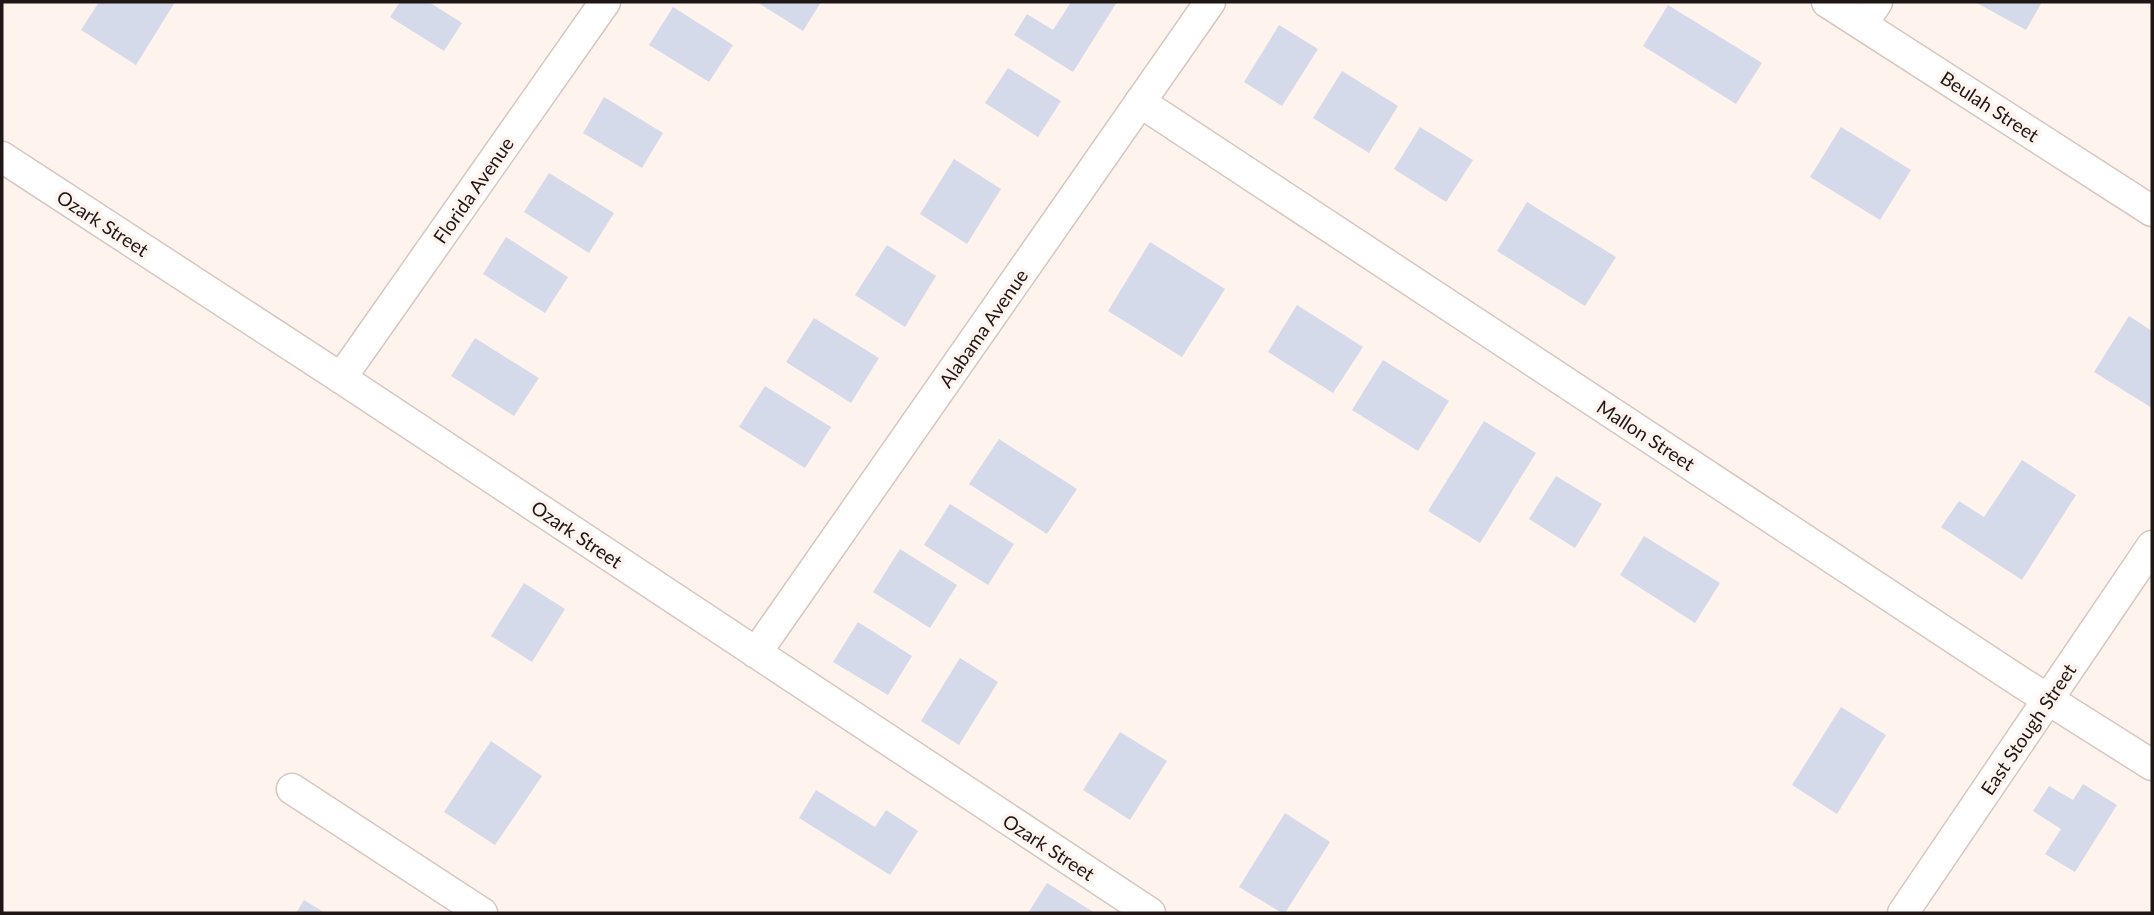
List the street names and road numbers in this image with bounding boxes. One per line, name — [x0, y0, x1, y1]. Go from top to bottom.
street label: Beulah Street — [1937, 66, 2043, 146]
street label: Florida Avenue — [428, 132, 518, 248]
street label: Ozark Street — [53, 185, 153, 261]
street label: Alabama Avenue — [934, 264, 1032, 392]
street label: Mallon Street — [1593, 395, 1699, 475]
street label: Ozark Street — [527, 495, 627, 573]
street label: East Stough Street — [1976, 659, 2081, 799]
street label: Ozark Street — [999, 809, 1099, 885]

